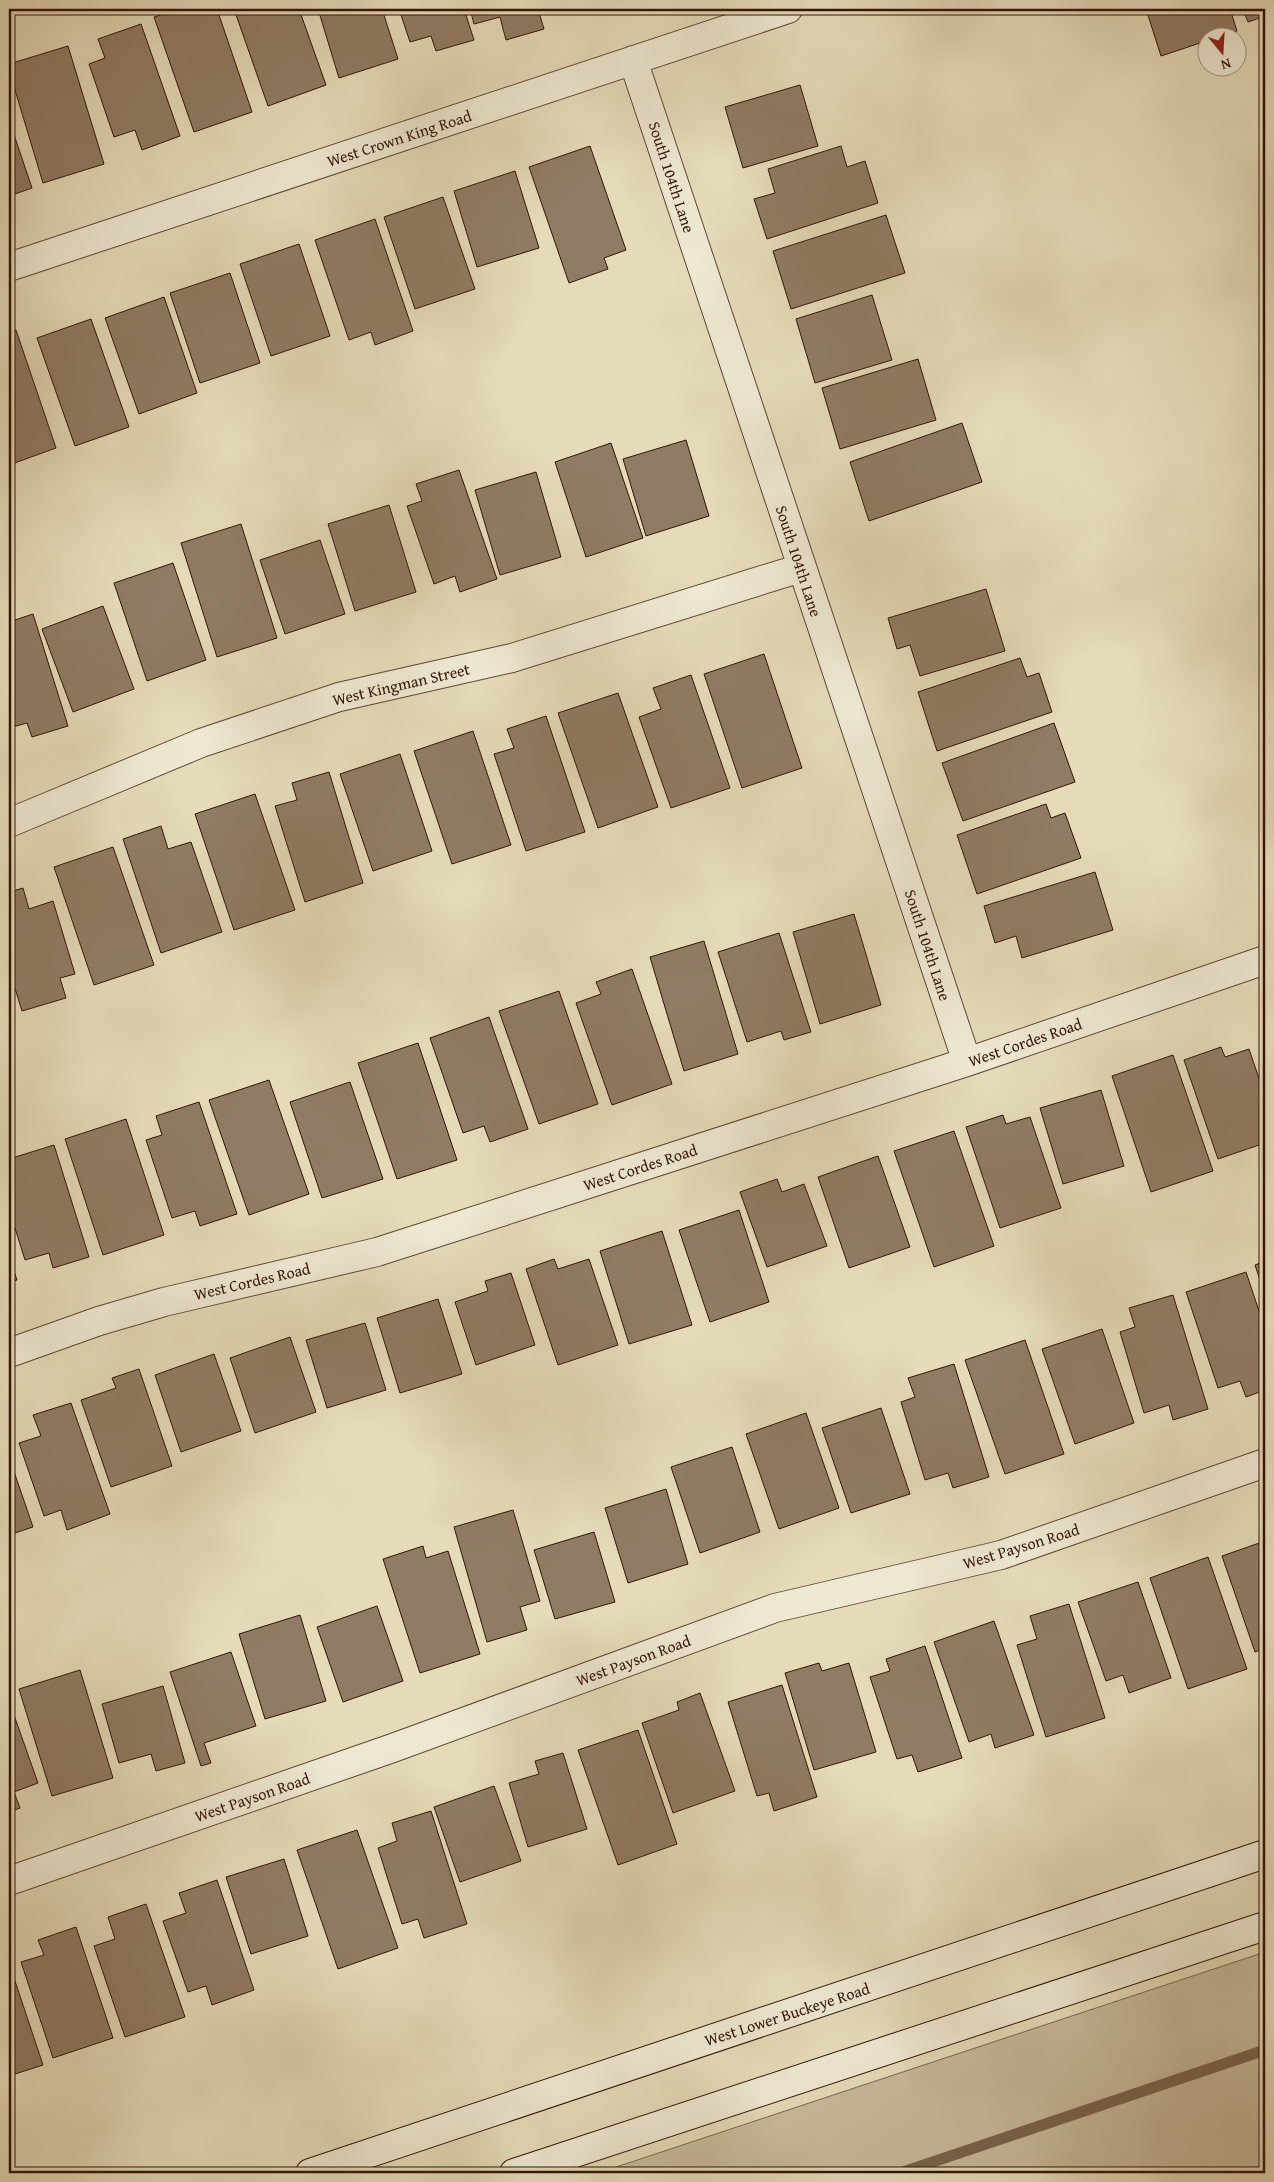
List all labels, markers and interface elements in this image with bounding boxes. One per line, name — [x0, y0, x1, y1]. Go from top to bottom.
north arrow — [1196, 28, 1246, 78]
text: N — [1218, 53, 1234, 76]
street label: West Crown King Road — [324, 103, 475, 173]
street label: South 104th Lane — [643, 118, 701, 236]
street label: South 104th Lane — [770, 502, 828, 620]
street label: West Kingman Street — [330, 656, 473, 711]
street label: South 104th Lane — [899, 886, 957, 1004]
street label: West Cordes Road — [965, 1011, 1085, 1073]
street label: West Cordes Road — [580, 1137, 701, 1197]
street label: West Cordes Road — [191, 1256, 313, 1306]
street label: West Payson Road — [960, 1517, 1083, 1575]
street label: West Payson Road — [572, 1628, 694, 1692]
street label: West Payson Road — [191, 1766, 313, 1828]
street label: West Lower Buckeye Road — [701, 1976, 873, 2052]

